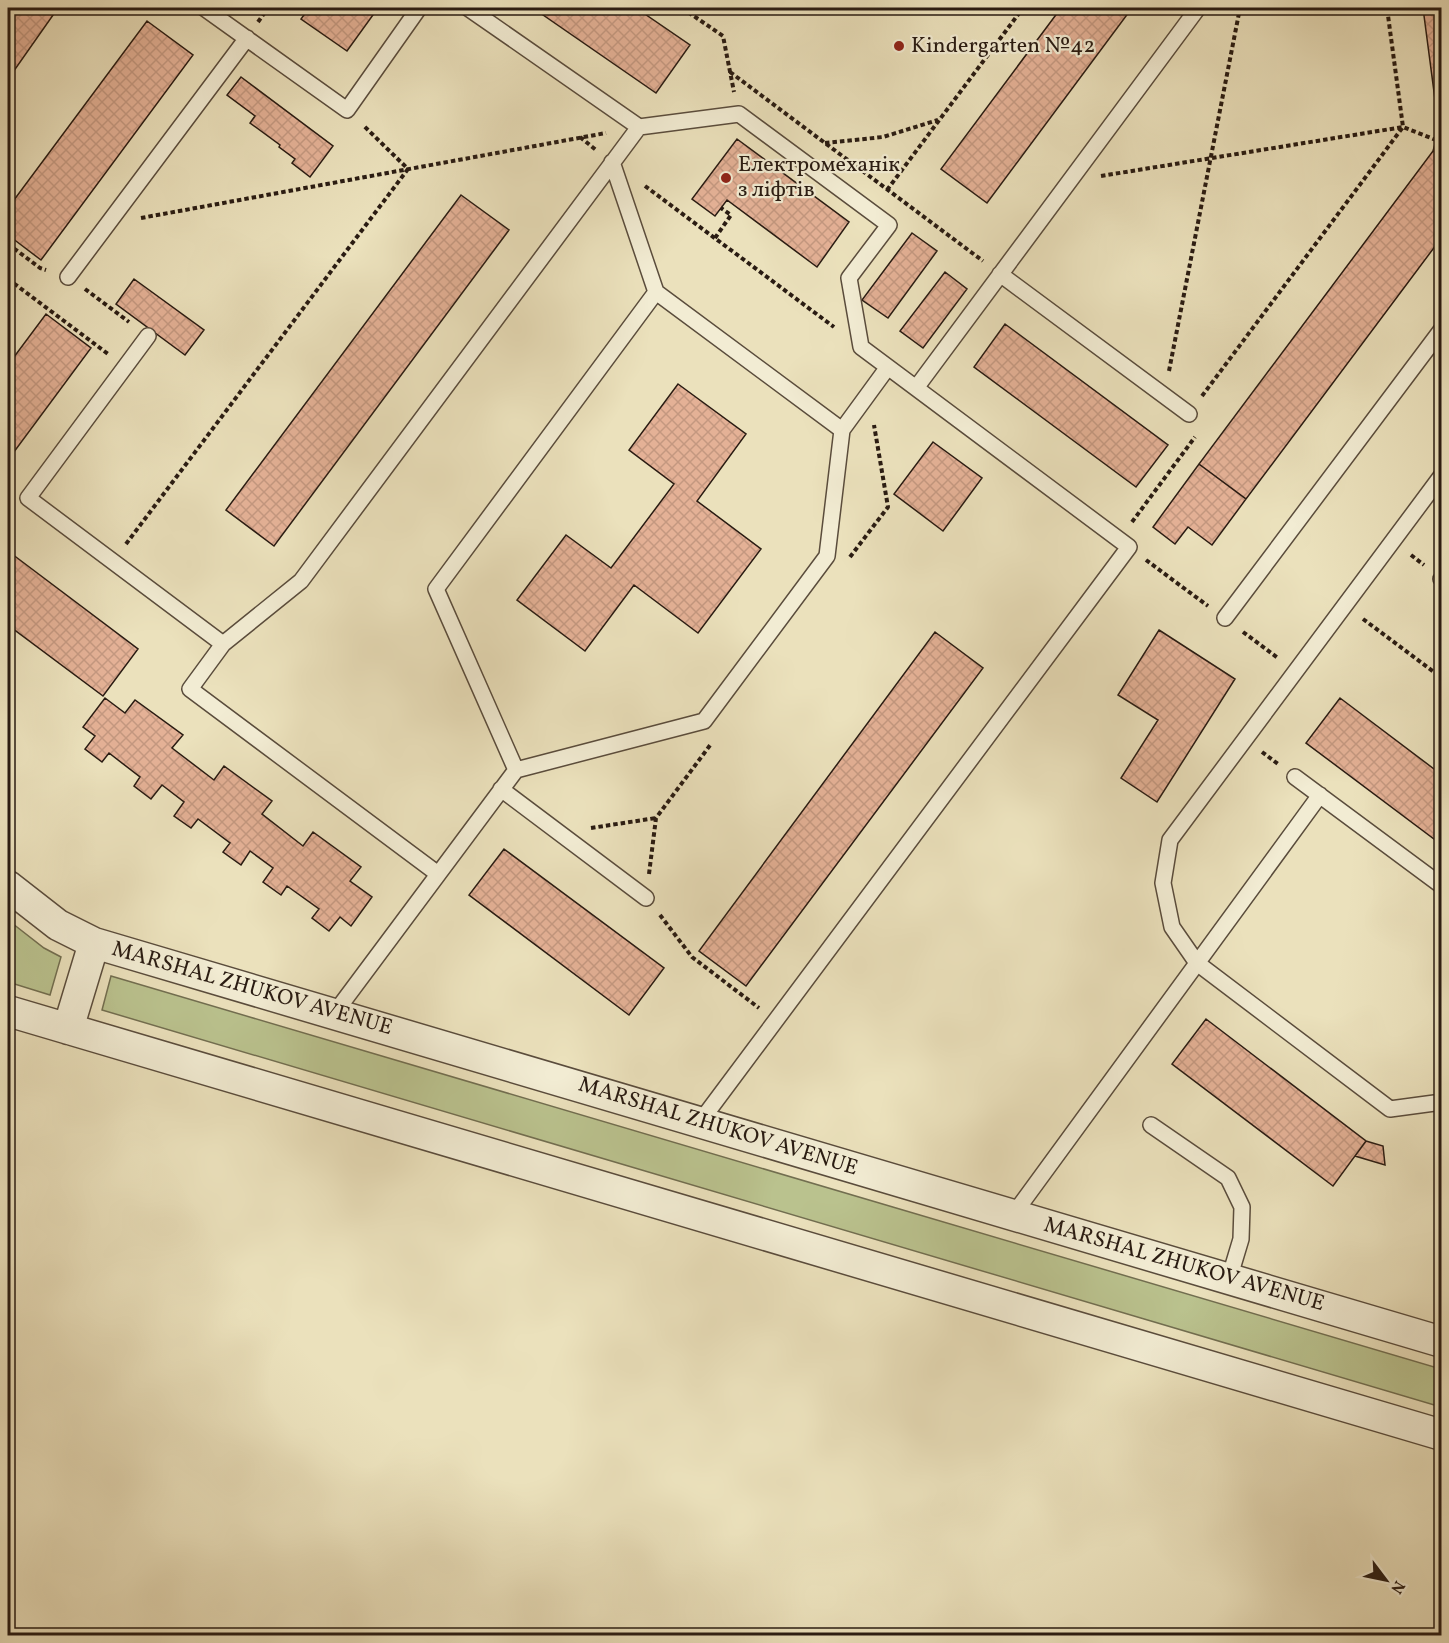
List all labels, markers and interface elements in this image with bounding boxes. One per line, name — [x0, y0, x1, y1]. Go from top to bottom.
place label: Kindergarten №42 — [911, 31, 1095, 62]
marker: Kindergarten №42 — [892, 39, 906, 53]
place label: Електромеханік з ліфтів — [738, 150, 900, 206]
marker: Електромеханік з ліфтів — [719, 171, 733, 185]
street label: MARSHAL ZHUKOV AVENUE — [108, 934, 396, 1044]
street label: MARSHAL ZHUKOV AVENUE — [574, 1070, 862, 1184]
street label: MARSHAL ZHUKOV AVENUE — [1040, 1210, 1328, 1320]
north arrow — [1356, 1550, 1416, 1610]
text: N — [1384, 1576, 1409, 1598]

